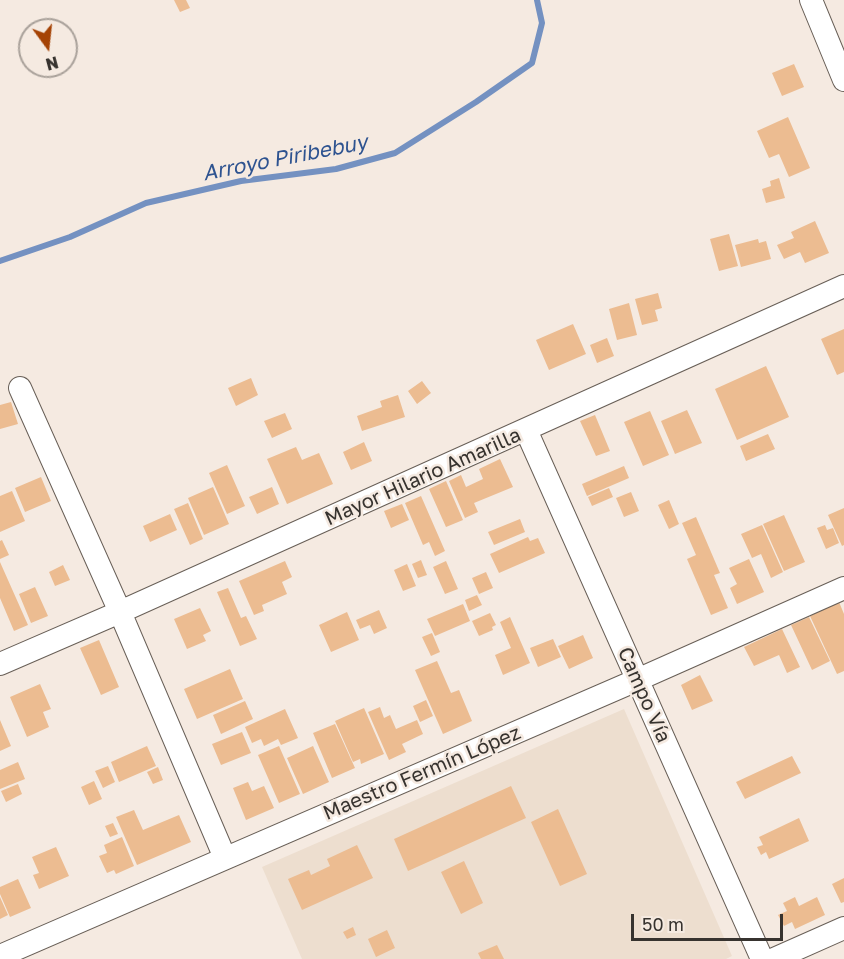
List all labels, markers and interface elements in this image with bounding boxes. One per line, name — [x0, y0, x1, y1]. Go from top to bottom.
north arrow — [18, 18, 78, 78]
text: N — [44, 52, 61, 75]
water label: Arroyo Piribebuy — [200, 130, 370, 186]
street label: Mayor Hilario Amarilla — [321, 423, 525, 531]
street label: Campo Vía — [612, 644, 676, 746]
street label: Maestro Fermín López — [320, 721, 524, 825]
scale bar — [634, 902, 786, 940]
text: 50 m — [642, 913, 684, 935]

